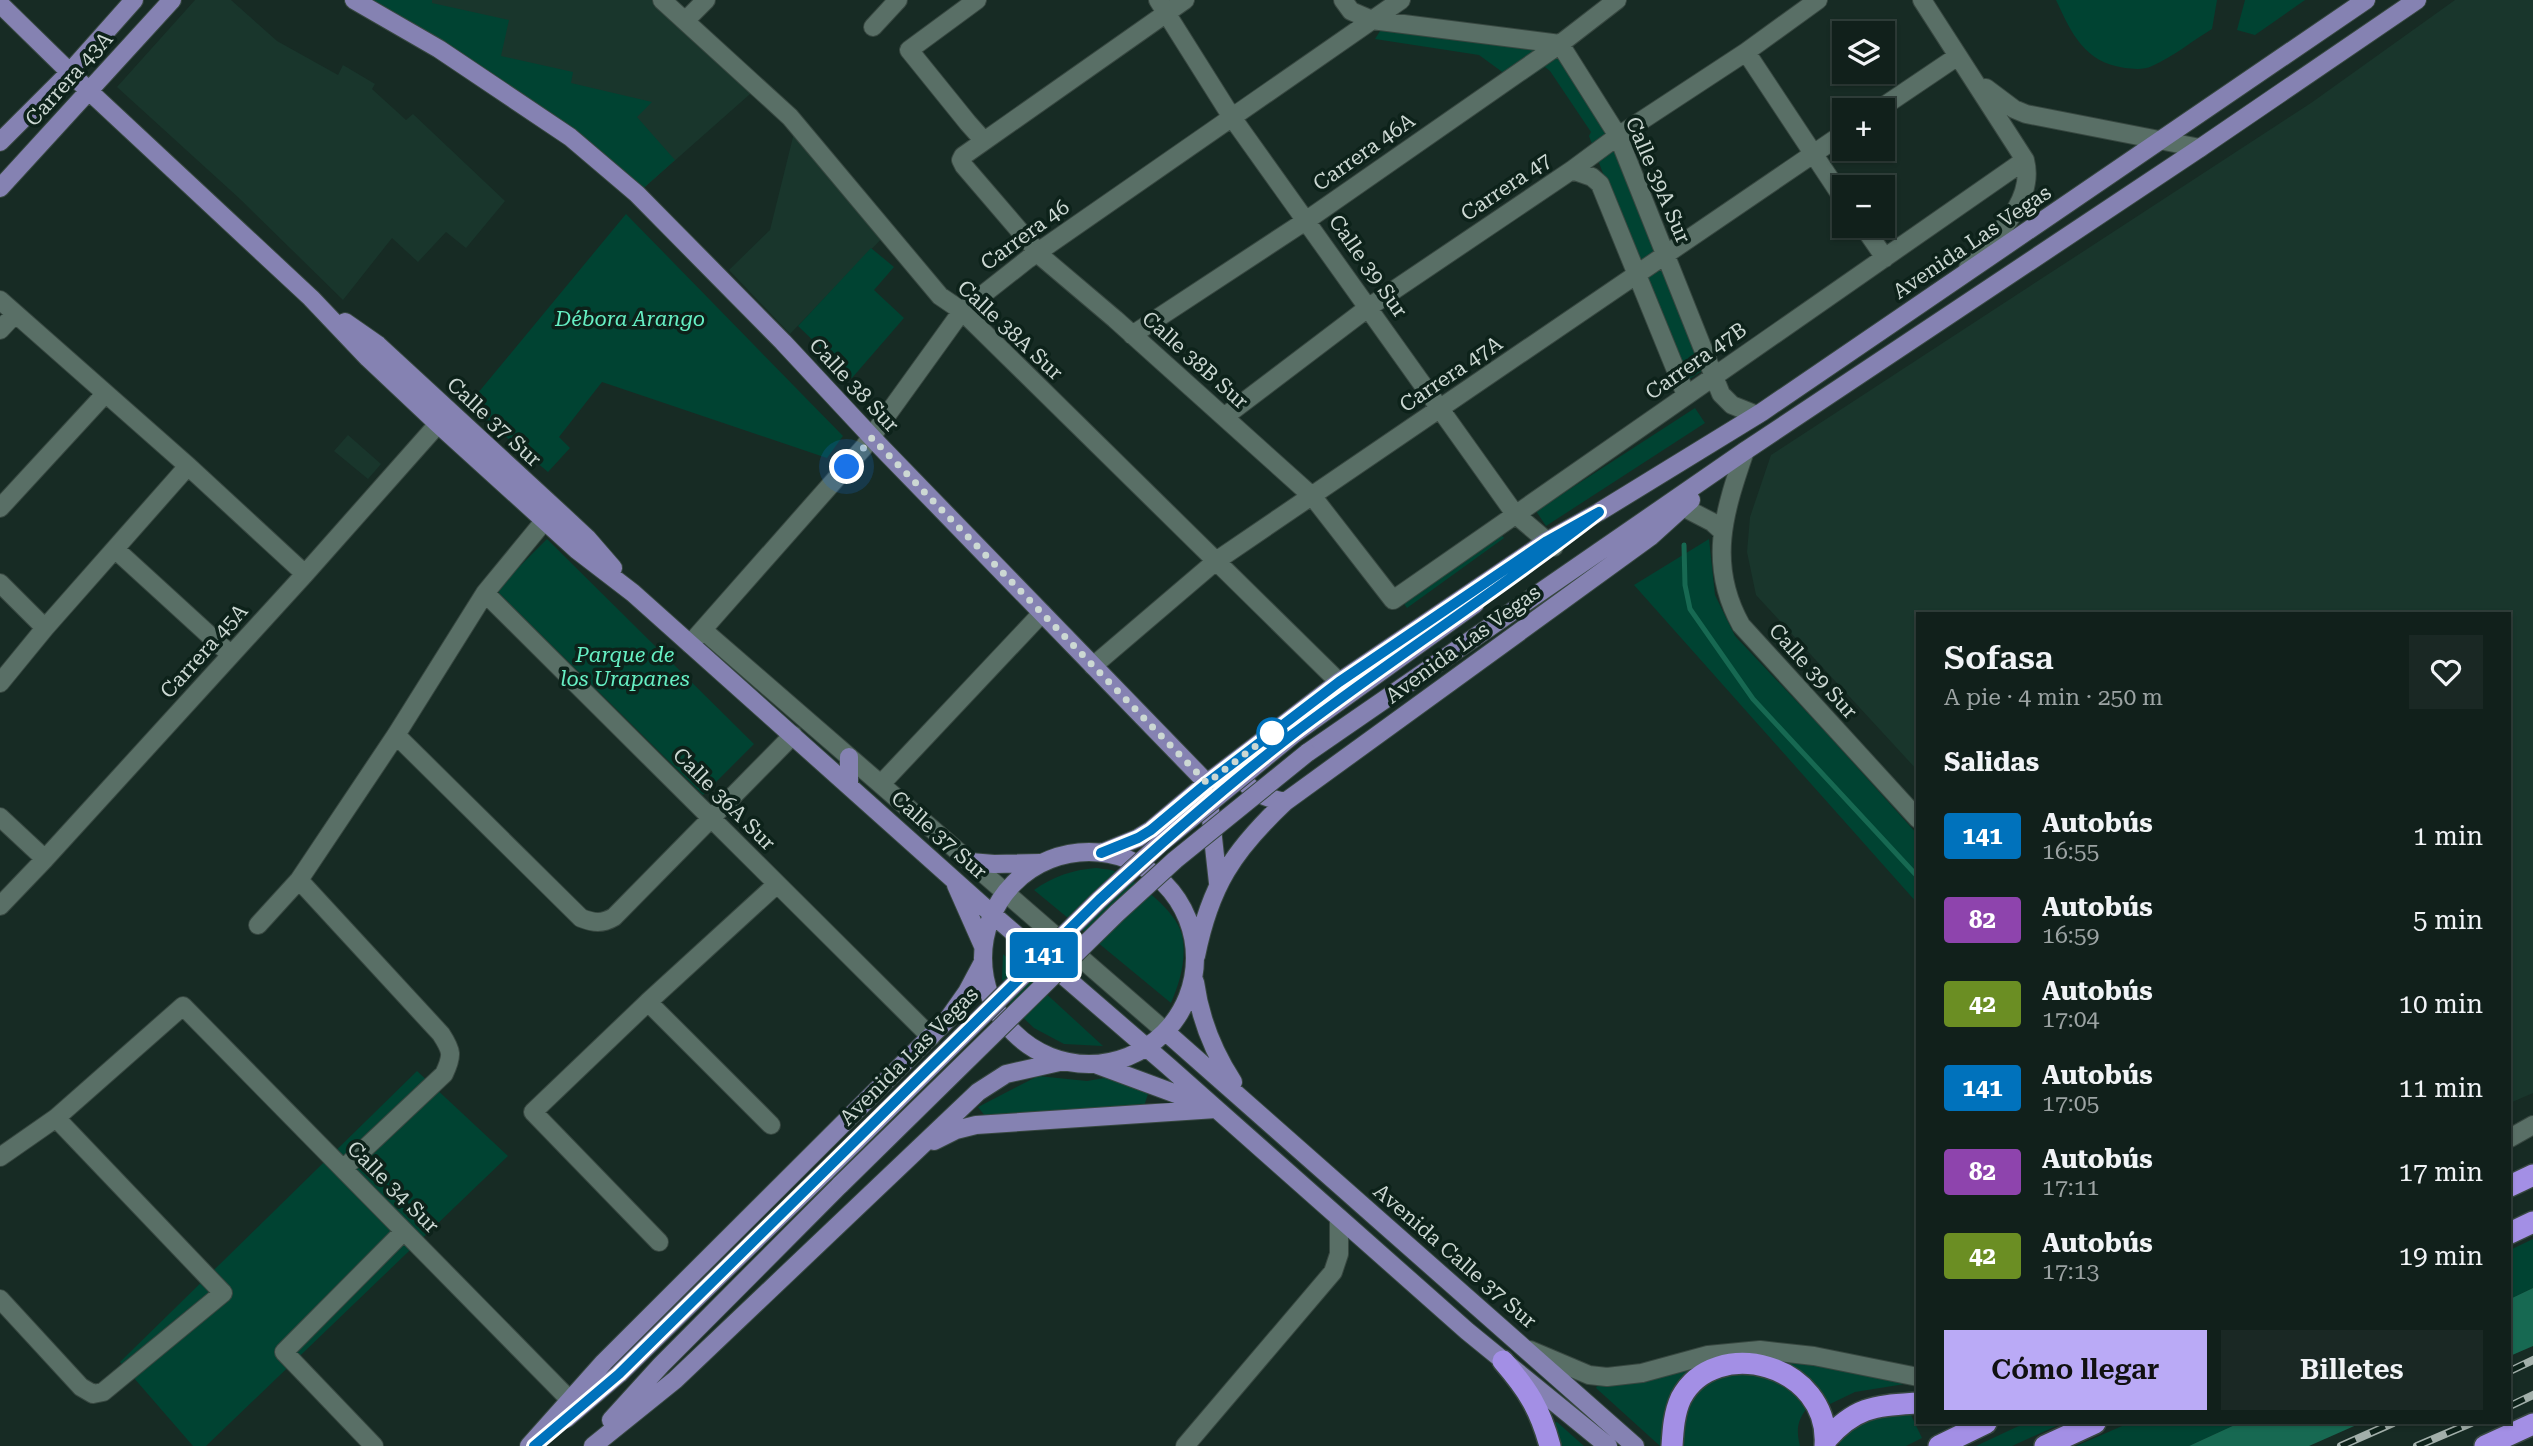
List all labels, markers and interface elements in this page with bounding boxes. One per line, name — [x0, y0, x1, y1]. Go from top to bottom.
map controls — [1832, 21, 1895, 238]
button: layers — [1832, 21, 1895, 84]
street label: Carrera 43A — [20, 27, 118, 131]
button: + — [1832, 98, 1895, 161]
street label: Carrera 46A — [1309, 108, 1420, 196]
street label: Calle 39A Sur — [1621, 113, 1695, 247]
street label: Carrera 47 — [1456, 148, 1556, 226]
button: − — [1832, 175, 1895, 238]
street label: Avenida Las Vegas — [1888, 180, 2056, 304]
street label: Carrera 46 — [976, 195, 1074, 275]
street label: Calle 39 Sur — [1324, 210, 1412, 322]
street label: Calle 38A Sur — [953, 275, 1068, 385]
street label: Calle 38B Sur — [1137, 306, 1253, 414]
park label: Débora Arango — [554, 307, 705, 331]
street label: Carrera 47B — [1641, 317, 1751, 405]
street label: Carrera 47A — [1395, 331, 1507, 417]
street label: Calle 38 Sur — [804, 333, 904, 437]
street label: Calle 37 Sur — [442, 372, 546, 472]
your location — [829, 449, 864, 484]
street label: Avenida Las Vegas — [1381, 580, 1545, 708]
street label: Carrera 45A — [155, 599, 253, 703]
street label: Calle 39 Sur — [1764, 618, 1862, 724]
button: heart — [2409, 635, 2483, 709]
text: Sofasa — [1944, 638, 2054, 677]
park label: Parque de los Urapanes — [560, 643, 690, 691]
text: A pie · 4 min · 250 m — [1944, 684, 2163, 711]
unlabelled marker — [1257, 718, 1287, 748]
street label: Calle 36A Sur — [668, 743, 780, 855]
text: Salidas — [1944, 747, 2039, 777]
street label: Calle 37 Sur — [886, 786, 992, 884]
text: Autobús — [2042, 808, 2153, 838]
text: 1 min — [2413, 821, 2483, 851]
text: 141 — [1962, 822, 2003, 850]
text: 16:55 — [2042, 838, 2099, 865]
text: Autobús — [2042, 892, 2153, 922]
text: 5 min — [2413, 905, 2483, 935]
text: 82 — [1969, 906, 1996, 934]
text: 16:59 — [2042, 922, 2099, 949]
line badge: 141 — [1004, 932, 1084, 978]
text: 141 — [1024, 941, 1064, 969]
text: Autobús — [2042, 976, 2153, 1006]
street label: Avenida Las Vegas — [835, 982, 983, 1130]
text: 10 min — [2399, 989, 2483, 1019]
text: 42 — [1969, 990, 1996, 1018]
text: 17:04 — [2042, 1006, 2099, 1033]
text: Autobús — [2042, 1060, 2153, 1090]
text: 11 min — [2399, 1073, 2483, 1103]
text: 141 — [1962, 1074, 2003, 1102]
text: 17:05 — [2042, 1090, 2099, 1117]
street label: Calle 34 Sur — [342, 1136, 444, 1238]
text: Autobús — [2042, 1144, 2153, 1174]
text: 17 min — [2399, 1157, 2483, 1187]
text: 82 — [1969, 1158, 1996, 1186]
text: 17:11 — [2042, 1174, 2099, 1201]
street label: Avenida Calle 37 Sur — [1369, 1179, 1541, 1333]
text: Autobús — [2042, 1228, 2153, 1258]
text: 19 min — [2399, 1241, 2483, 1271]
text: 42 — [1969, 1242, 1996, 1270]
text: 17:13 — [2042, 1258, 2099, 1285]
button: Cómo llegar — [1944, 1330, 2207, 1410]
button: Billetes — [2221, 1330, 2483, 1410]

